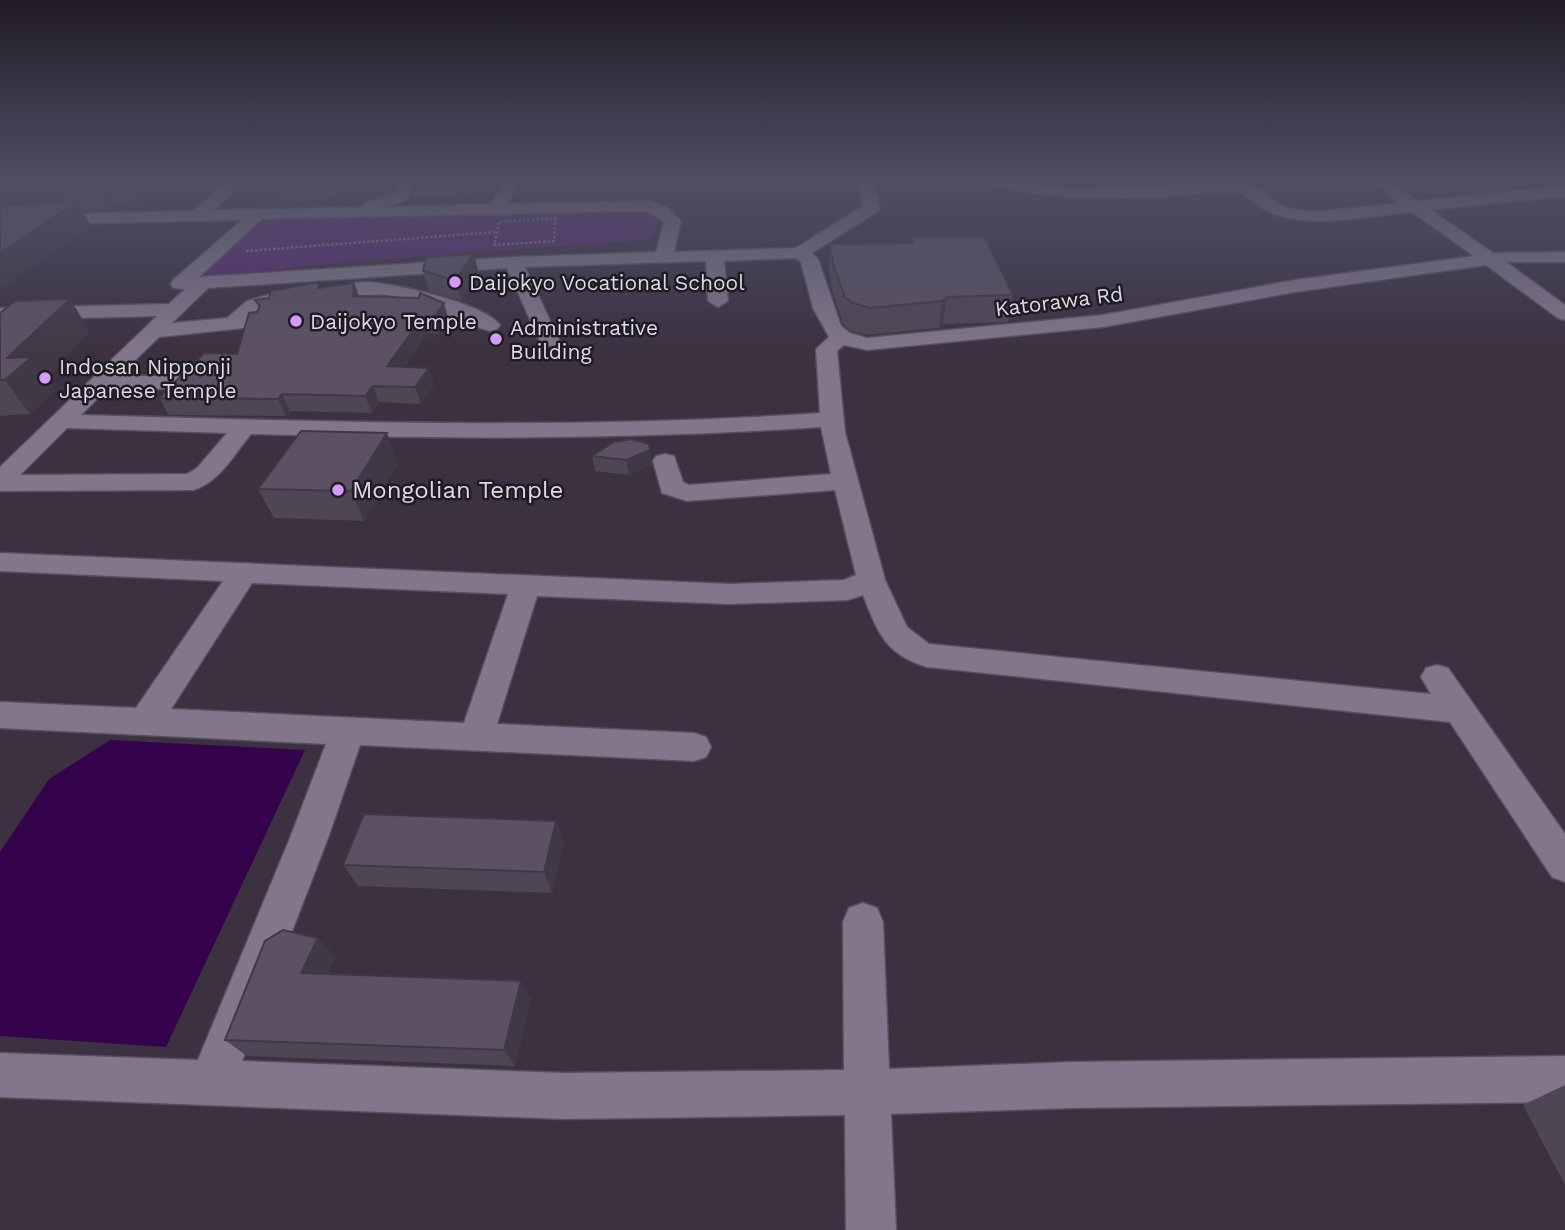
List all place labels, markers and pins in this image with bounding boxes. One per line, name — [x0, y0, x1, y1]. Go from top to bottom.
place label: Daijokyo Vocational School — [469, 270, 745, 295]
marker: Daijokyo Vocational School — [447, 274, 463, 290]
place label: Daijokyo Temple — [310, 309, 477, 334]
marker: Daijokyo Temple — [288, 313, 304, 329]
place label: Administrative Building — [510, 315, 658, 364]
marker: Administrative Building — [488, 331, 504, 347]
place label: Indosan Nipponji Japanese Temple — [59, 354, 237, 403]
marker: Indosan Nipponji Japanese Temple — [37, 370, 53, 386]
place label: Mongolian Temple — [352, 476, 563, 504]
marker: Mongolian Temple — [330, 482, 346, 498]

